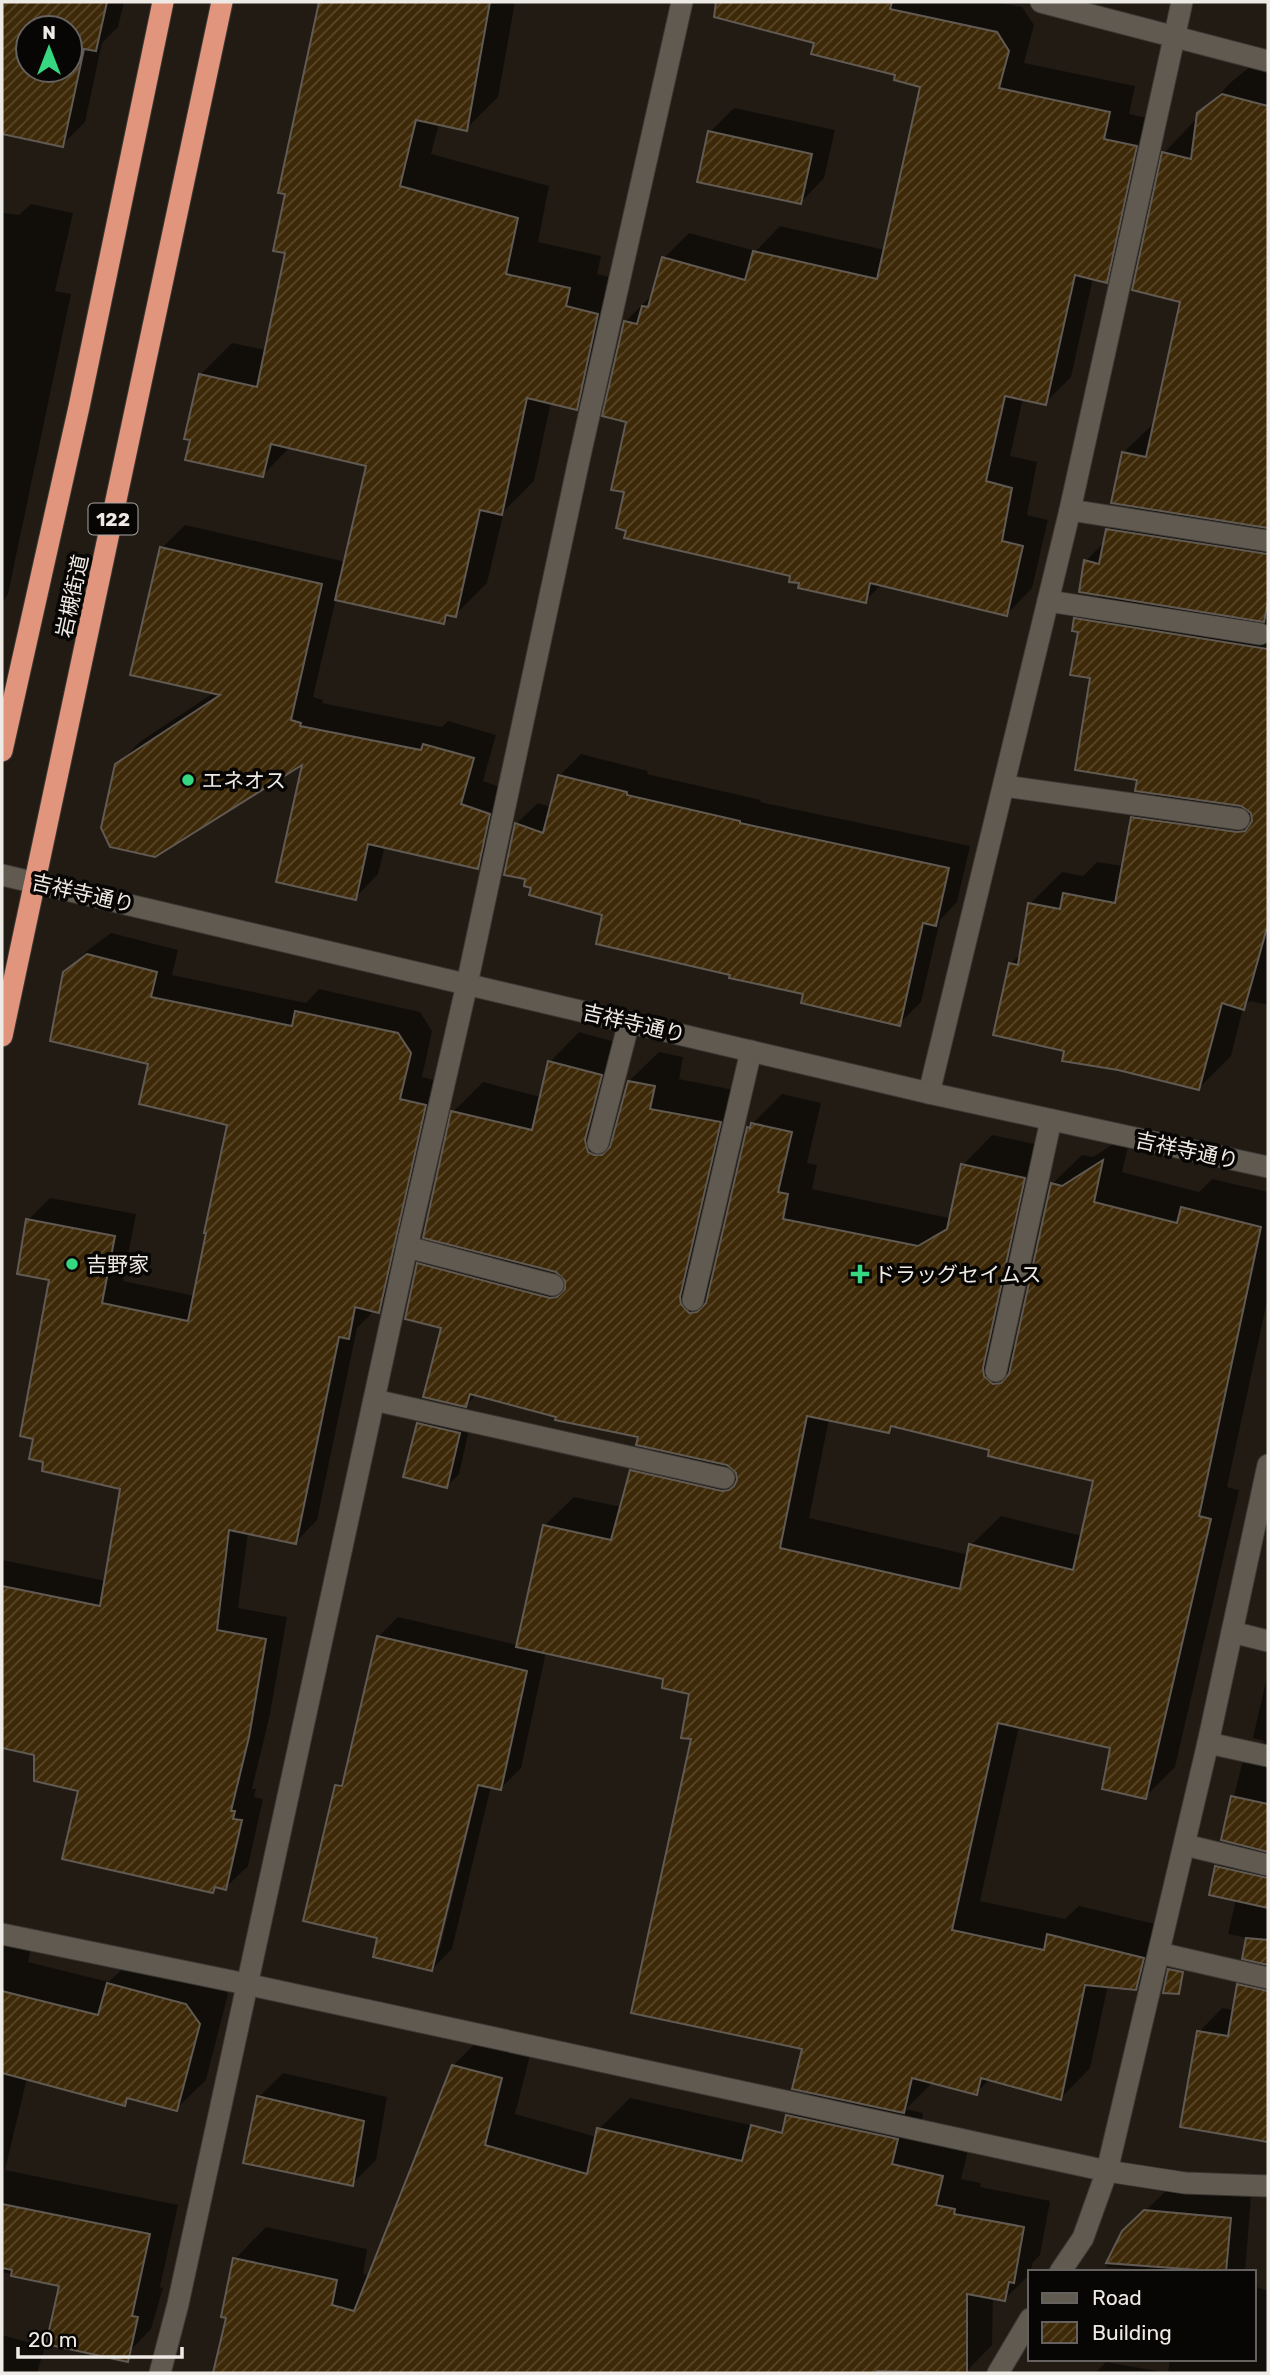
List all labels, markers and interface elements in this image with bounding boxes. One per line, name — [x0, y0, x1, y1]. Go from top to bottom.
north arrow — [14, 14, 84, 84]
text: N — [42, 21, 56, 44]
road number: 122 — [88, 504, 138, 534]
street label: 岩槻街道 — [51, 552, 93, 640]
place label: エネオス — [202, 768, 286, 793]
marker: エネオス — [180, 772, 196, 788]
street label: 吉祥寺通り — [29, 869, 137, 917]
street label: 吉祥寺通り — [580, 999, 688, 1047]
street label: 吉祥寺通り — [1133, 1127, 1241, 1173]
place label: 吉野家 — [86, 1252, 149, 1277]
marker: 吉野家 — [64, 1256, 80, 1272]
place label: ドラッグセイムス — [874, 1262, 1042, 1287]
marker: ドラッグセイムス — [852, 1266, 868, 1282]
legend — [1028, 2270, 1256, 2361]
text: Road — [1092, 2285, 1142, 2310]
scale bar — [18, 2316, 182, 2360]
text: Building — [1092, 2320, 1172, 2345]
text: 20 m — [28, 2327, 77, 2352]

